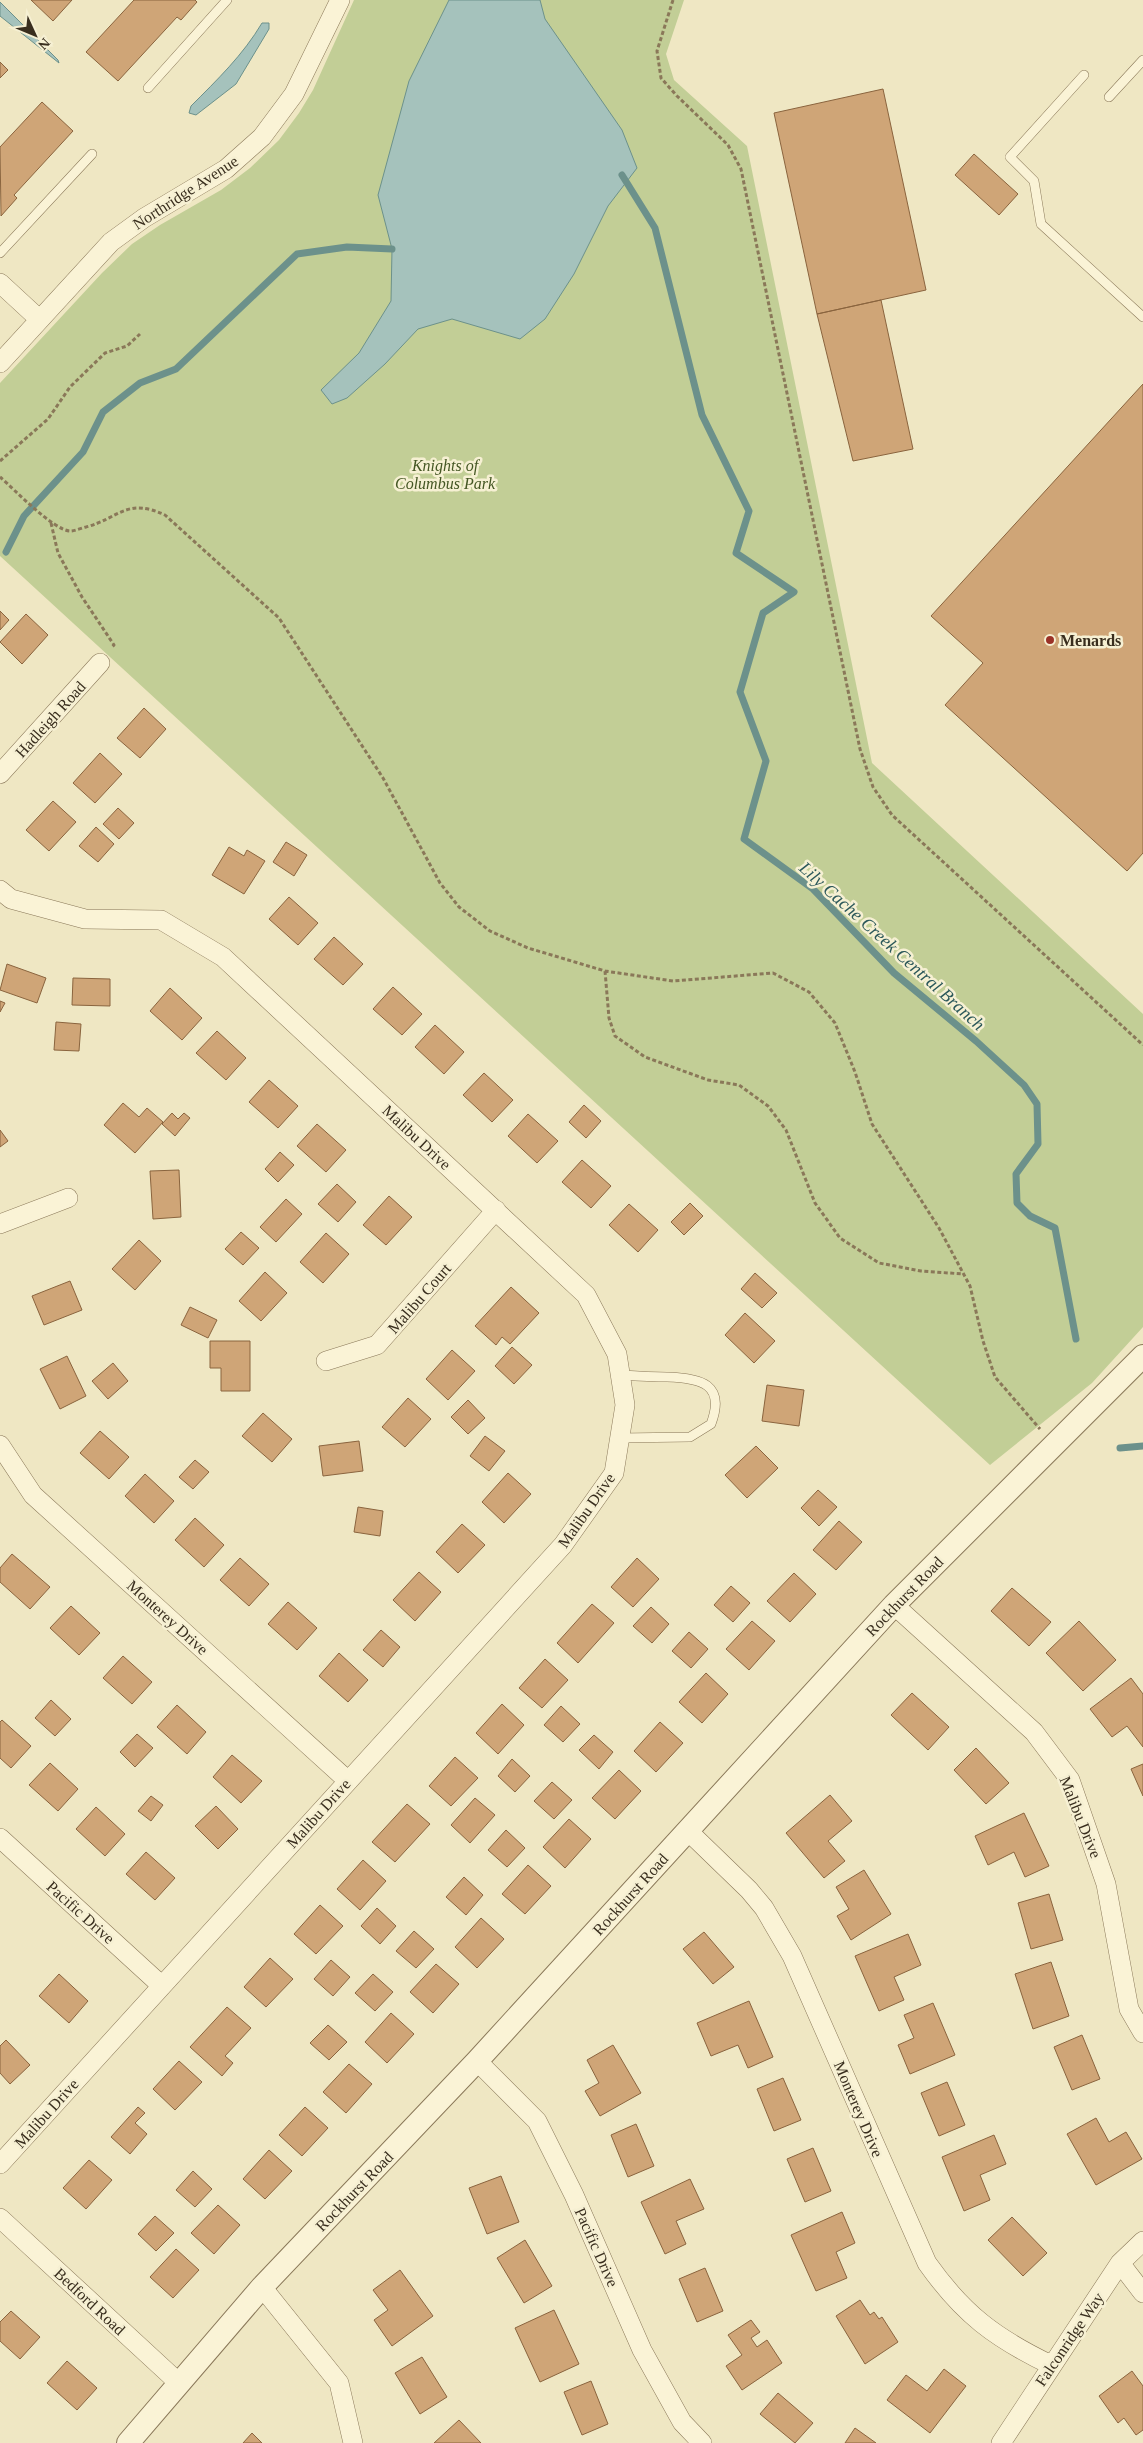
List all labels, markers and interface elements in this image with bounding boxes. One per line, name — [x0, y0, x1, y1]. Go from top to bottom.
north arrow — [10, 10, 60, 60]
text: N — [35, 35, 53, 53]
street label: Northridge Avenue — [130, 152, 242, 234]
park label: Knights of Columbus Park — [395, 457, 496, 492]
place label: Menards — [1060, 632, 1121, 649]
marker: Menards — [1044, 634, 1056, 646]
street label: Hadleigh Road — [12, 678, 90, 762]
water label: Lily Cache Creek Central Branch — [795, 857, 989, 1034]
street label: Malibu Drive — [379, 1102, 454, 1173]
street label: Malibu Court — [385, 1260, 455, 1337]
street label: Malibu Drive — [555, 1470, 618, 1551]
street label: Rockhurst Road — [862, 1553, 946, 1639]
street label: Monterey Drive — [123, 1577, 211, 1659]
street label: Malibu Drive — [1056, 1774, 1105, 1861]
street label: Malibu Drive — [283, 1775, 354, 1851]
street label: Rockhurst Road — [589, 1850, 671, 1938]
street label: Pacific Drive — [43, 1878, 118, 1947]
street label: Monterey Drive — [830, 2059, 886, 2160]
street label: Malibu Drive — [11, 2075, 82, 2151]
street label: Rockhurst Road — [312, 2148, 396, 2234]
street label: Pacific Drive — [572, 2205, 622, 2289]
street label: Bedford Road — [51, 2264, 128, 2338]
street label: Falconridge Way — [1032, 2289, 1108, 2390]

